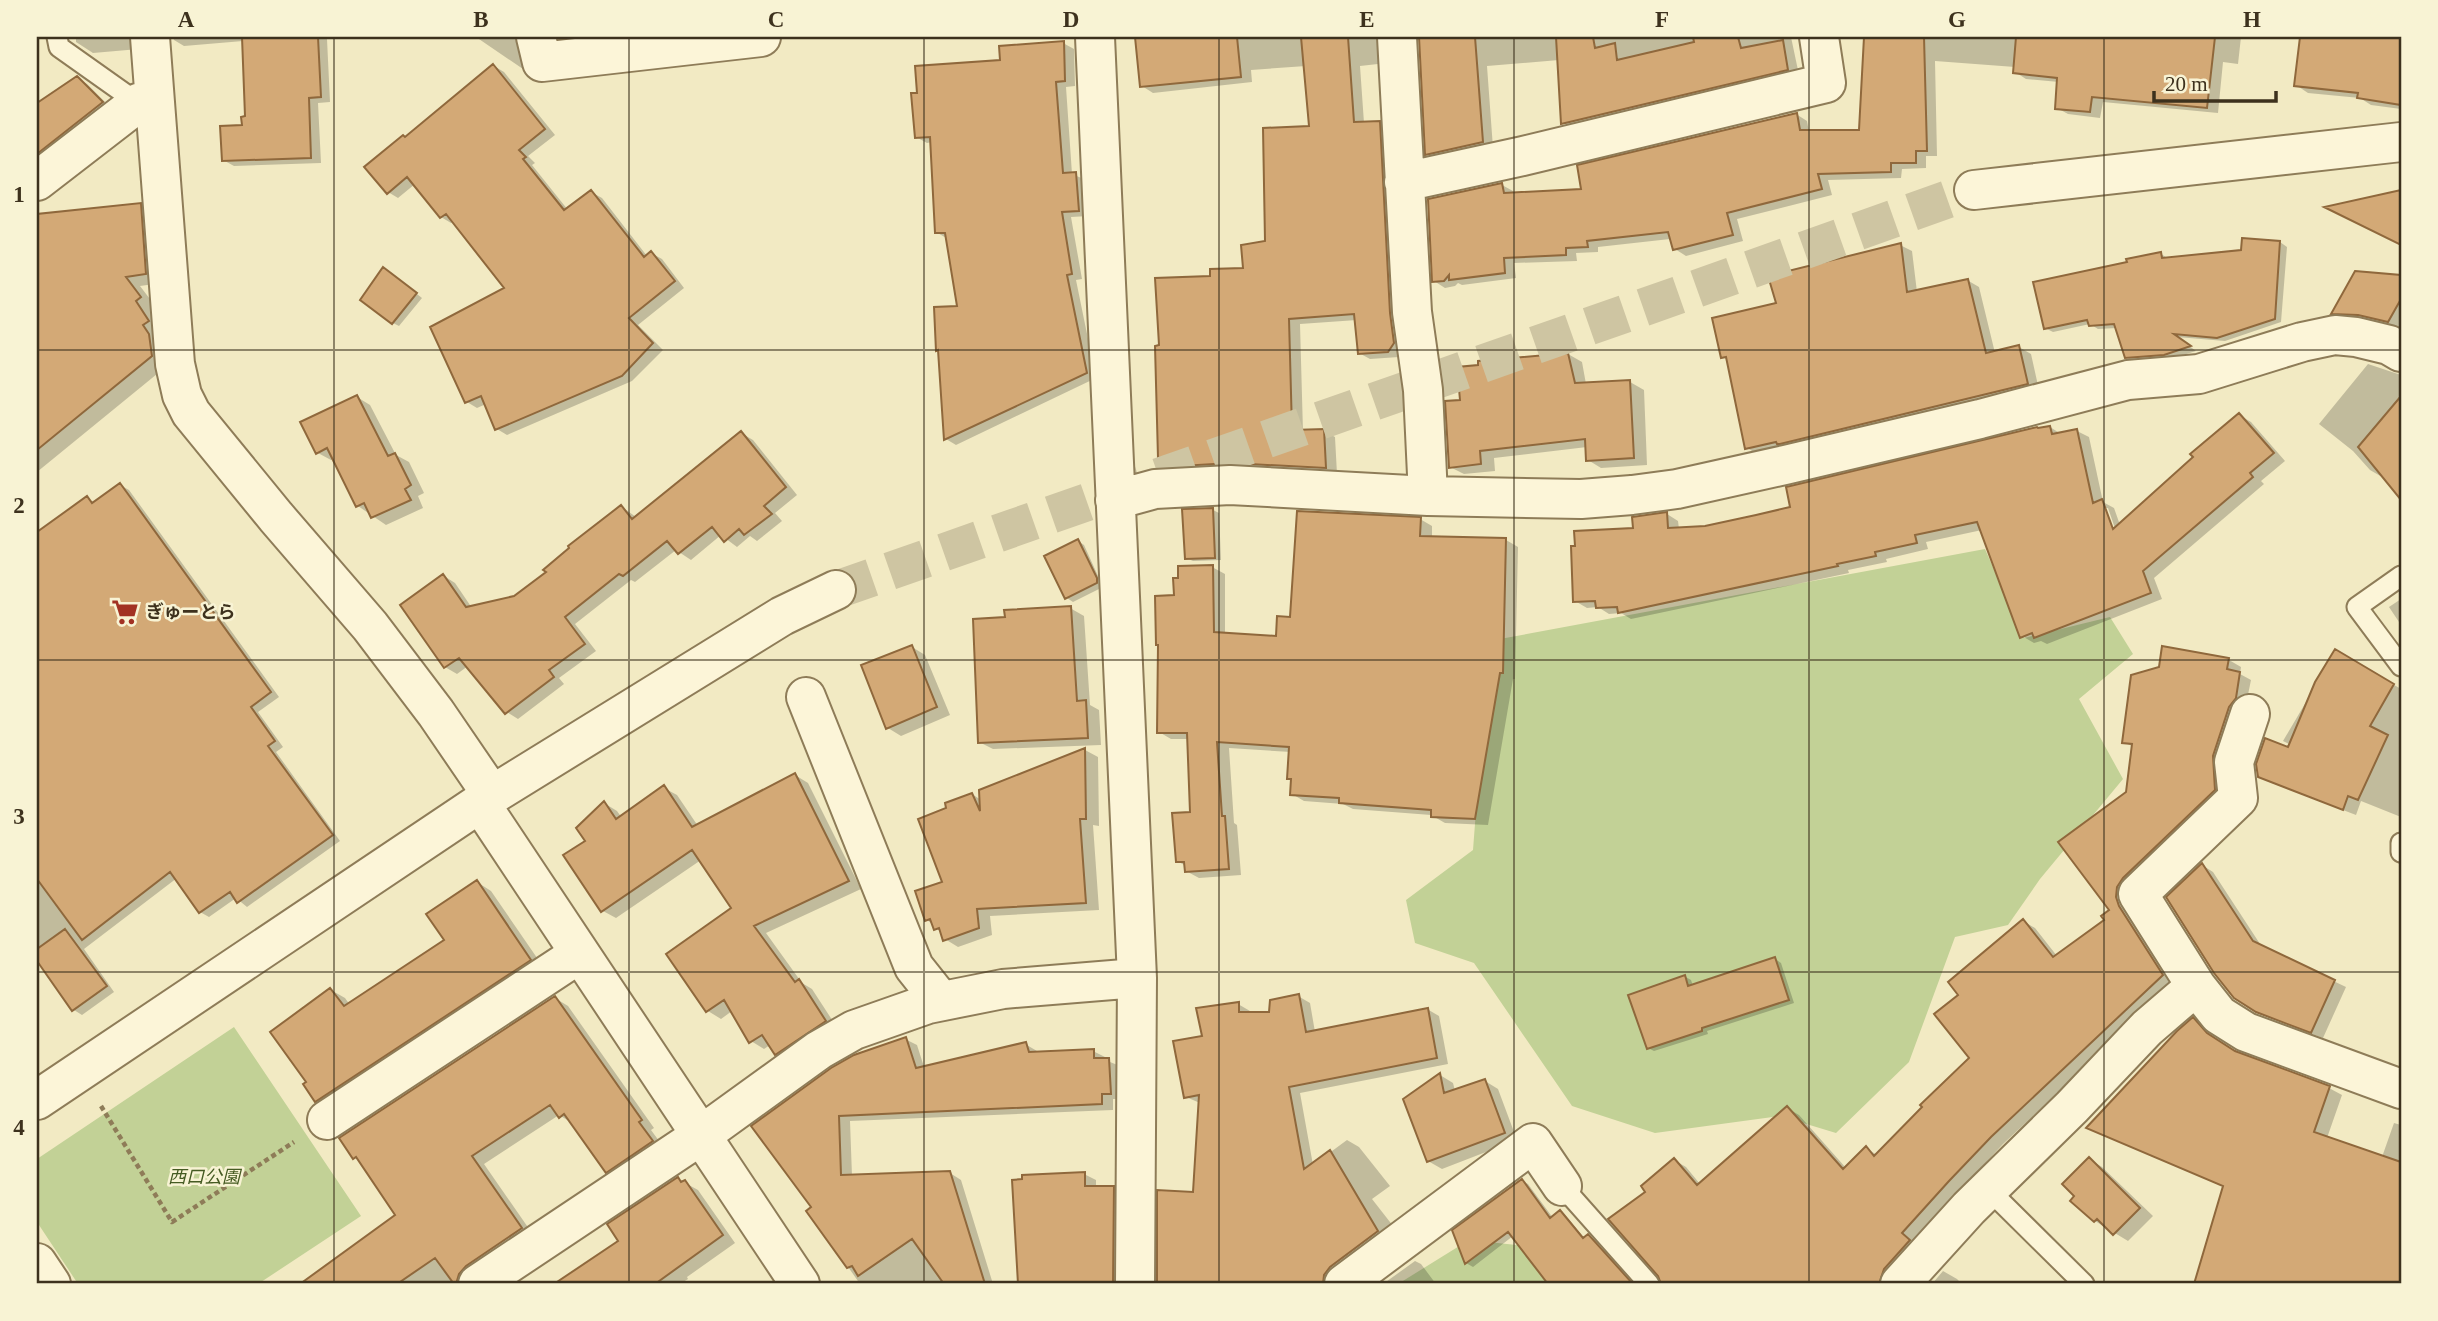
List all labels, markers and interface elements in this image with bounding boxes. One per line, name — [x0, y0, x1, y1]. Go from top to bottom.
text: A — [178, 7, 195, 32]
text: B — [473, 7, 489, 32]
text: C — [768, 7, 784, 32]
text: D — [1063, 7, 1079, 32]
text: E — [1359, 7, 1375, 32]
text: F — [1655, 7, 1669, 32]
text: G — [1948, 7, 1966, 32]
text: H — [2243, 7, 2261, 32]
scale bar — [2154, 60, 2277, 104]
text: 20 m — [2165, 72, 2208, 96]
text: 1 — [13, 182, 25, 207]
text: 2 — [13, 493, 25, 518]
supermarket icon: ぎゅーとら — [110, 597, 140, 627]
place label: ぎゅーとら — [146, 602, 235, 622]
text: 3 — [13, 804, 25, 829]
text: 4 — [13, 1115, 25, 1140]
park label: 西口公園 — [168, 1167, 243, 1187]

